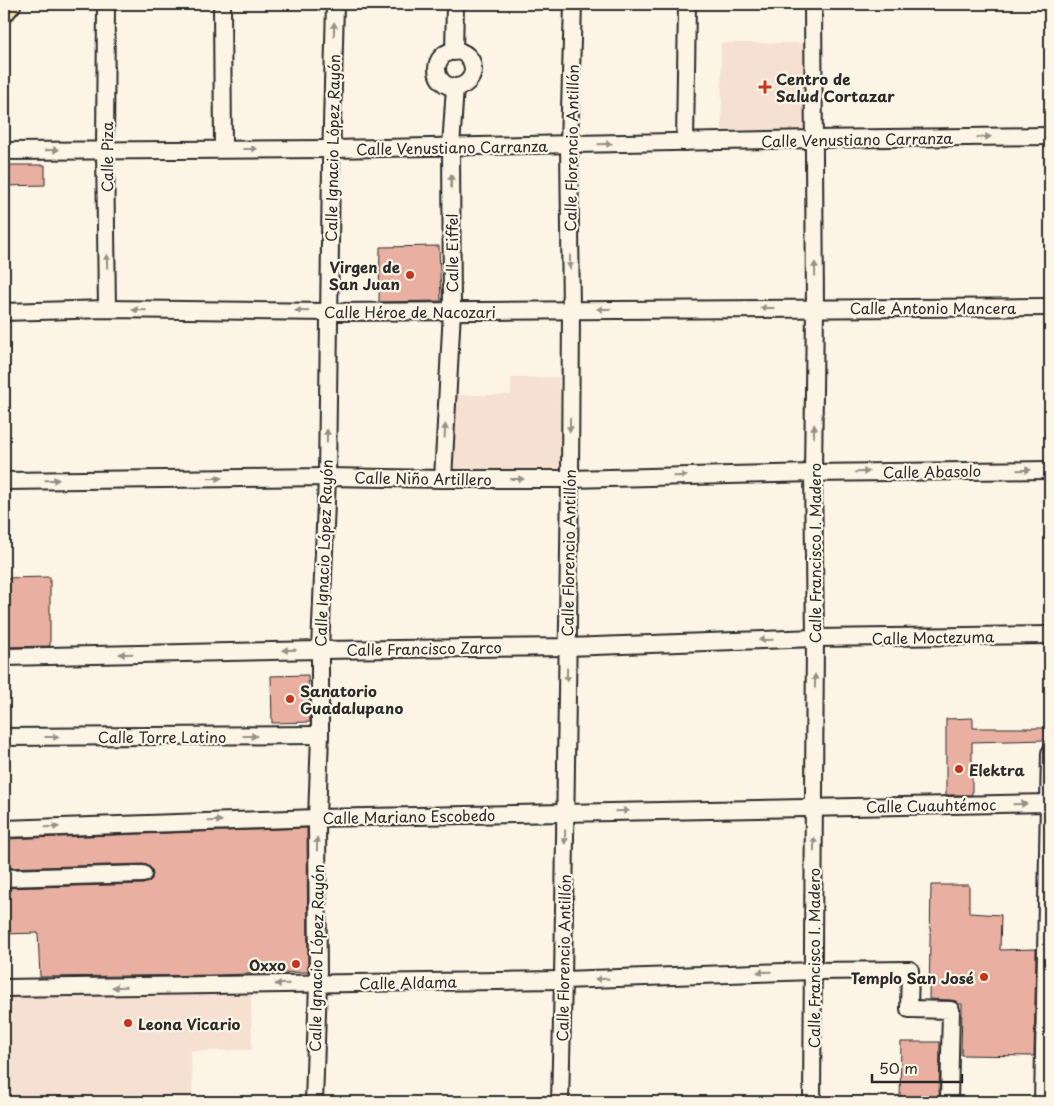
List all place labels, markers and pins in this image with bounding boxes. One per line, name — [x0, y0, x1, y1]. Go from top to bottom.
place label: Centro de Salud Cortazar — [776, 67, 895, 107]
marker: Centro de Salud Cortazar — [758, 80, 772, 94]
place label: Virgen de San Juan — [329, 255, 400, 295]
marker: Virgen de San Juan — [404, 269, 416, 281]
place label: Sanatorio Guadalupano — [300, 679, 403, 719]
marker: Sanatorio Guadalupano — [284, 693, 296, 705]
place label: Elektra — [969, 758, 1025, 781]
marker: Elektra — [953, 763, 965, 775]
place label: Oxxo — [249, 953, 286, 976]
marker: Oxxo — [290, 958, 302, 970]
place label: Templo San José — [851, 966, 974, 989]
marker: Templo San José — [978, 971, 990, 983]
place label: Leona Vicario — [138, 1012, 241, 1035]
marker: Leona Vicario — [122, 1017, 134, 1029]

